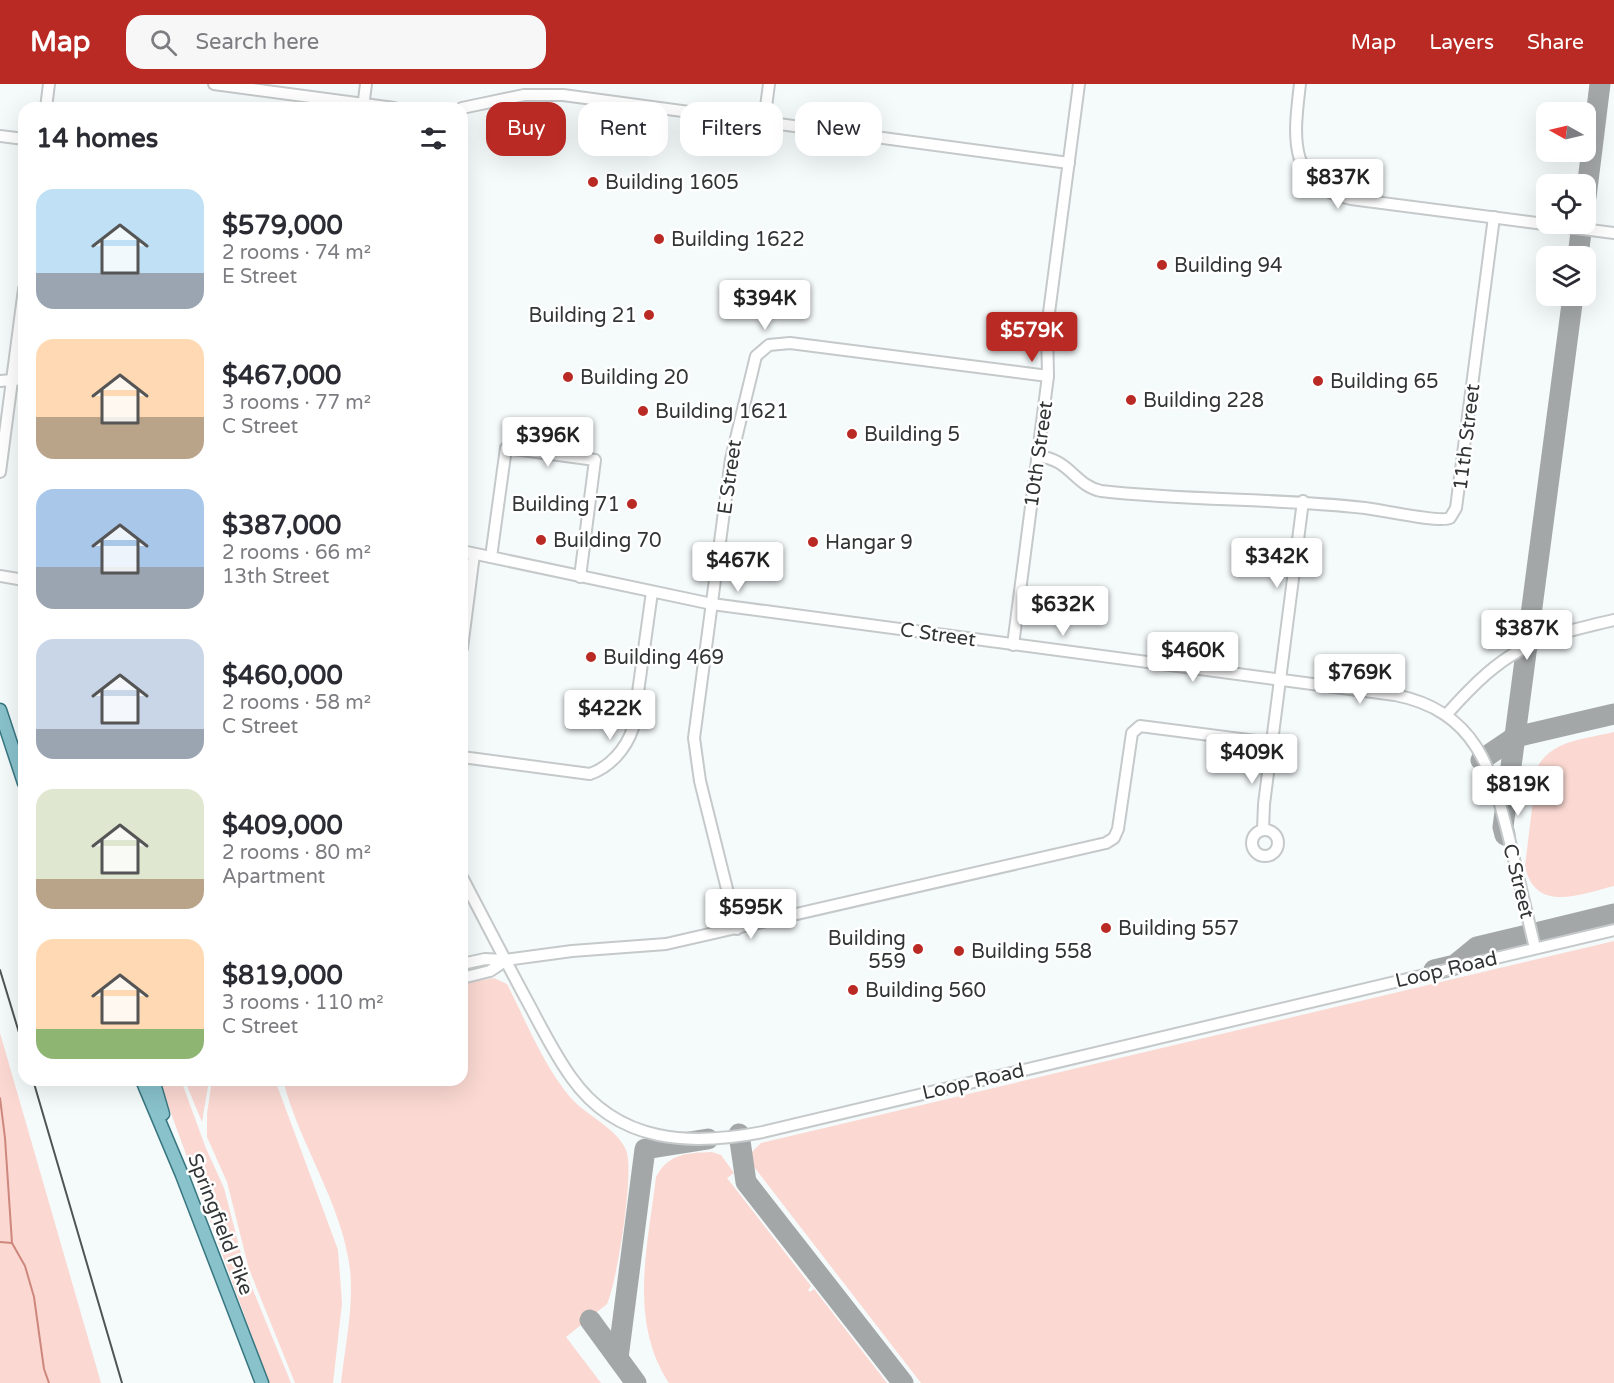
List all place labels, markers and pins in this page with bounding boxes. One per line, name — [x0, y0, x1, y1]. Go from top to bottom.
pin: $837K — [1296, 159, 1380, 210]
place label: Building 1605 — [605, 171, 739, 195]
marker: Building 1605 — [586, 175, 600, 189]
place label: Building 1622 — [671, 228, 805, 252]
marker: Building 1622 — [652, 232, 666, 246]
place label: Building 94 — [1174, 254, 1283, 278]
marker: Building 94 — [1155, 258, 1169, 272]
pin: $394K — [723, 280, 807, 331]
place label: Building 21 — [528, 304, 637, 328]
marker: Building 21 — [642, 308, 656, 322]
pin: $579K — [990, 312, 1074, 363]
place label: Building 20 — [580, 366, 689, 390]
marker: Building 20 — [561, 370, 575, 384]
place label: Building 65 — [1330, 370, 1439, 394]
marker: Building 65 — [1311, 374, 1325, 388]
place label: Building 228 — [1143, 389, 1264, 413]
marker: Building 228 — [1124, 393, 1138, 407]
place label: Building 1621 — [655, 400, 789, 424]
marker: Building 1621 — [636, 404, 650, 418]
pin: $396K — [506, 417, 590, 468]
place label: Building 5 — [864, 423, 960, 447]
marker: Building 5 — [845, 427, 859, 441]
place label: Building 71 — [511, 493, 620, 517]
marker: Building 71 — [625, 497, 639, 511]
place label: Building 70 — [553, 529, 662, 553]
place label: Hangar 9 — [825, 531, 913, 555]
marker: Building 70 — [534, 533, 548, 547]
marker: Hangar 9 — [806, 535, 820, 549]
pin: $342K — [1235, 538, 1319, 589]
pin: $467K — [696, 542, 780, 593]
pin: $632K — [1021, 586, 1105, 637]
pin: $387K — [1485, 610, 1569, 661]
pin: $460K — [1151, 632, 1235, 683]
place label: Building 469 — [603, 646, 724, 670]
marker: Building 469 — [584, 650, 598, 664]
pin: $769K — [1318, 654, 1402, 705]
pin: $422K — [568, 690, 652, 741]
pin: $409K — [1210, 734, 1294, 785]
pin: $819K — [1476, 766, 1560, 817]
pin: $595K — [709, 889, 793, 940]
place label: Building 557 — [1118, 917, 1239, 941]
marker: Building 557 — [1099, 921, 1113, 935]
place label: Building 559 — [828, 927, 906, 974]
place label: Building 558 — [971, 940, 1092, 964]
marker: Building 559 — [911, 942, 925, 956]
marker: Building 558 — [952, 944, 966, 958]
place label: Building 560 — [865, 979, 986, 1003]
marker: Building 560 — [846, 983, 860, 997]

